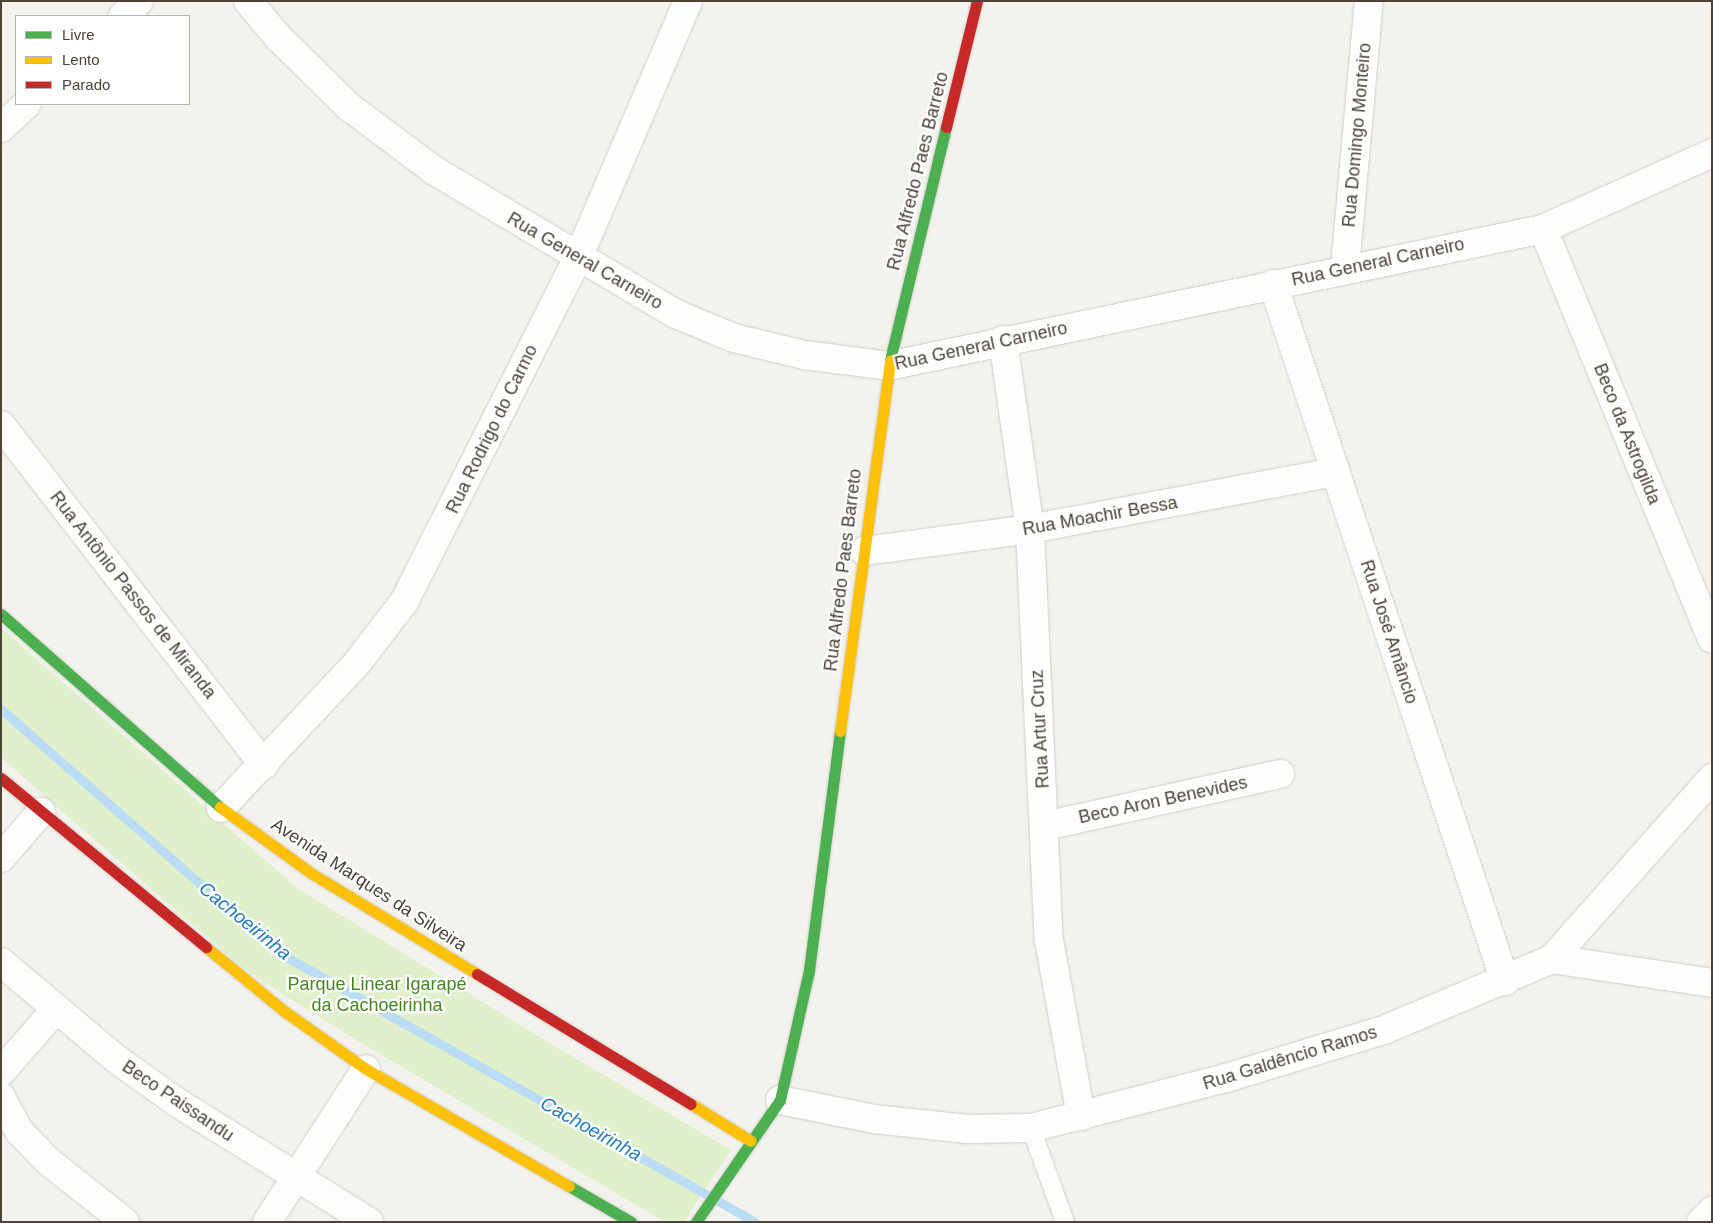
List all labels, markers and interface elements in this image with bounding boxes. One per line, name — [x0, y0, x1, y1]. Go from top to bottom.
legend — [15, 15, 190, 105]
text: Livre — [62, 26, 95, 43]
street label: Rua Domingo Monteiro — [1338, 42, 1376, 228]
text: Lento — [62, 51, 100, 68]
street label: Rua Alfredo Paes Barreto — [883, 69, 953, 273]
text: Parado — [62, 76, 110, 93]
street label: Rua General Carneiro — [503, 208, 667, 314]
street label: Rua General Carneiro — [1290, 233, 1466, 291]
street label: Rua General Carneiro — [893, 317, 1069, 375]
street label: Rua Rodrigo do Carmo — [442, 341, 542, 517]
street label: Beco da Astrogilda — [1589, 360, 1665, 508]
street label: Rua Alfredo Paes Barreto — [820, 467, 866, 673]
street label: Rua Antônio Passos de Miranda — [45, 487, 221, 703]
street label: Rua Moachir Bessa — [1021, 492, 1179, 540]
street label: Rua José Amâncio — [1355, 557, 1423, 707]
street label: Rua Artur Cruz — [1026, 669, 1054, 789]
street label: Beco Aron Benevides — [1076, 771, 1250, 829]
street label: Avenida Marques da Silveira — [267, 814, 471, 956]
water label: Cachoeirinha — [194, 877, 296, 965]
park label: Parque Linear Igarapé da Cachoeirinha — [287, 974, 467, 1016]
street label: Rua Galdêncio Ramos — [1200, 1021, 1380, 1095]
street label: Beco Paissandu — [118, 1056, 238, 1146]
water label: Cachoeirinha — [537, 1092, 645, 1166]

